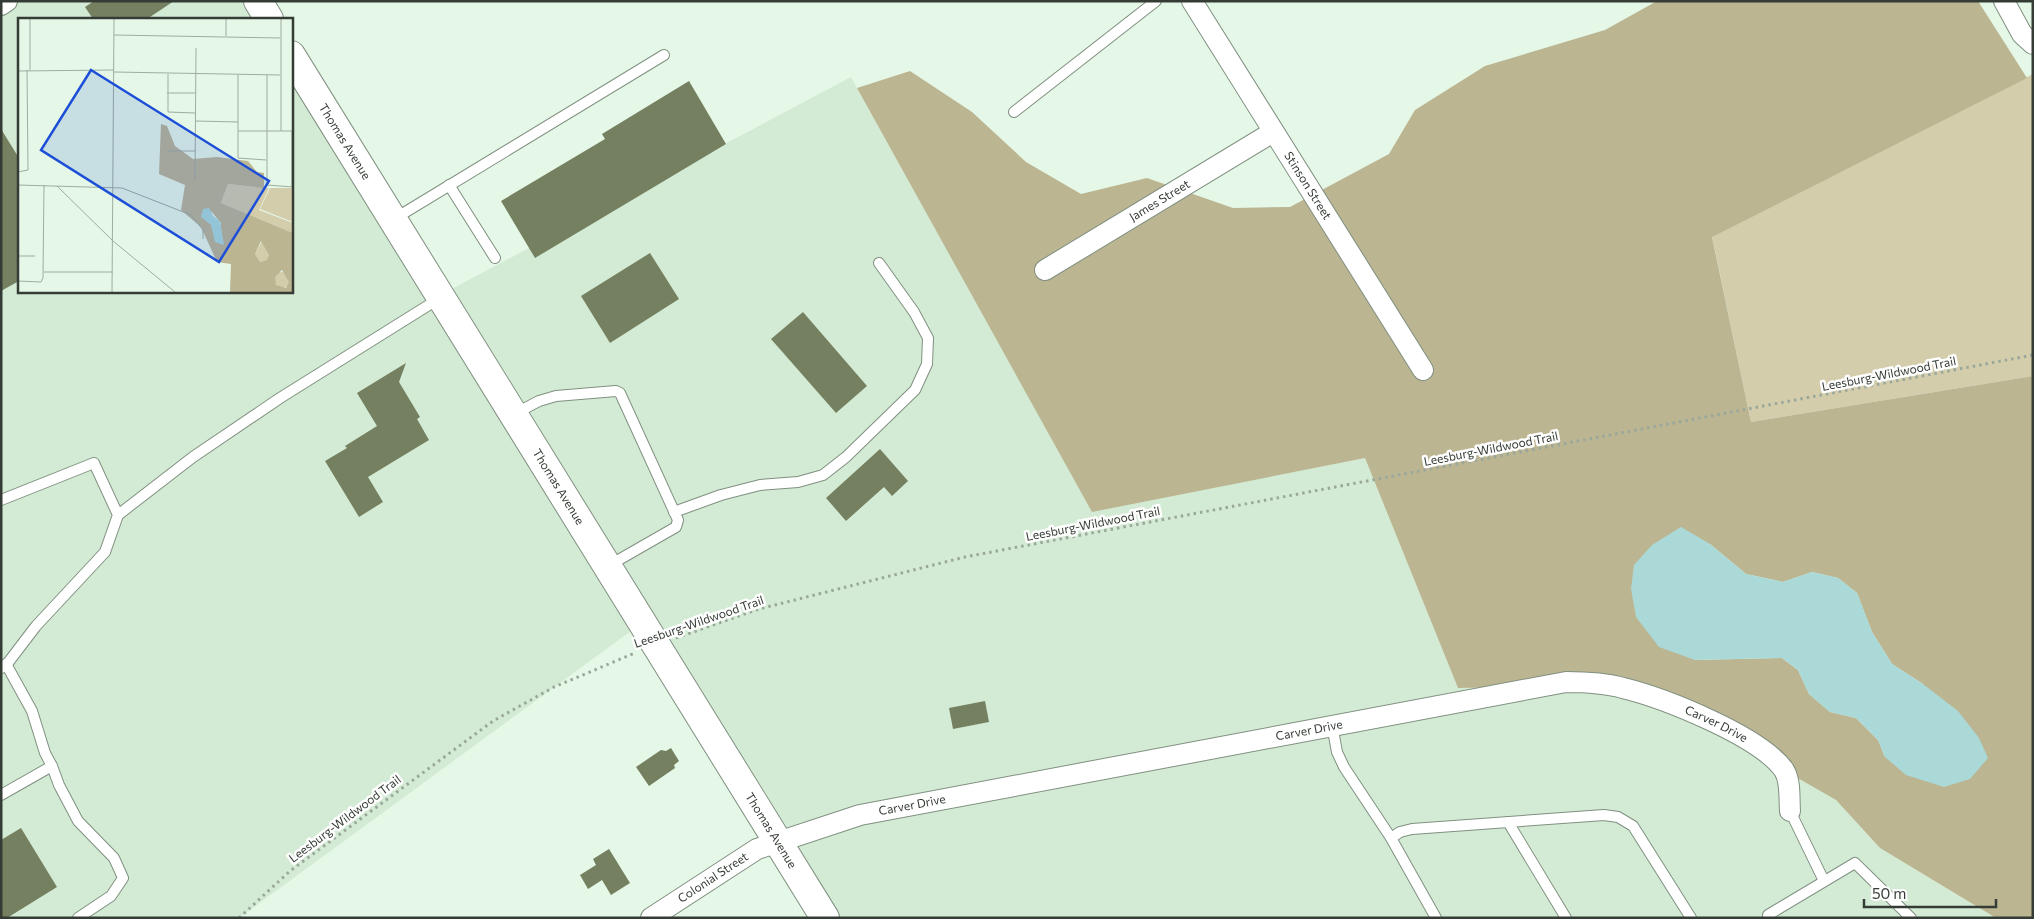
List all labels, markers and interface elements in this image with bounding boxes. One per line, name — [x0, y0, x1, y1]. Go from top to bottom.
inset map — [18, 18, 292, 292]
street label: Thomas Avenue — [317, 101, 374, 182]
street label: Stinson Street — [1282, 149, 1335, 222]
street label: James Street — [1126, 176, 1192, 224]
street label: Leesburg-Wildwood Trail — [1821, 353, 1957, 393]
street label: Leesburg-Wildwood Trail — [1423, 428, 1559, 468]
street label: Thomas Avenue — [530, 446, 588, 527]
street label: Leesburg-Wildwood Trail — [1025, 503, 1161, 543]
street label: Leesburg-Wildwood Trail — [632, 592, 765, 650]
street label: Carver Drive — [1683, 702, 1751, 744]
street label: Carver Drive — [1274, 716, 1344, 743]
street label: Leesburg-Wildwood Trail — [286, 772, 403, 865]
street label: Thomas Avenue — [743, 790, 800, 870]
street label: Carver Drive — [877, 791, 947, 817]
street label: Colonial Street — [675, 849, 750, 905]
scale bar — [1864, 876, 1996, 908]
text: 50 m — [1872, 884, 1906, 902]

